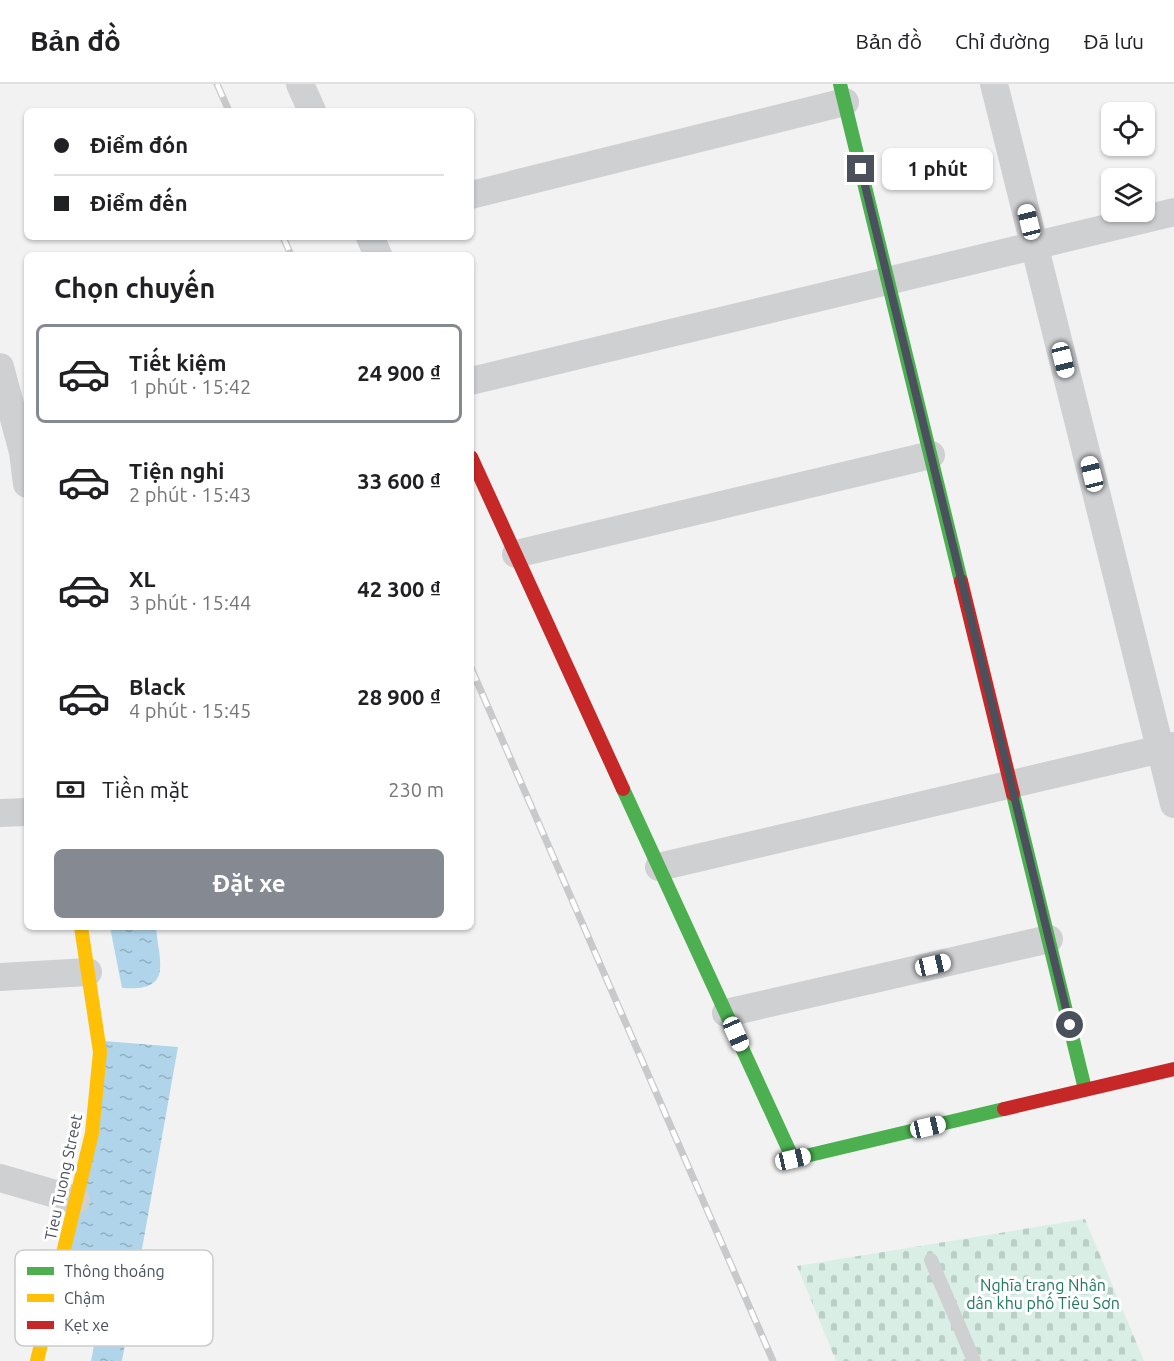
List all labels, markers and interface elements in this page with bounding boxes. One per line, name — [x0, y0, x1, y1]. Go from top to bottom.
text: Bản đồ — [30, 25, 121, 56]
text: Bản đồ — [856, 29, 922, 53]
text: Chỉ đường — [955, 29, 1050, 53]
text: Đã lưu — [1083, 29, 1144, 53]
map controls — [1101, 102, 1155, 222]
button: locate — [1101, 102, 1155, 156]
text: Điểm đón — [90, 132, 188, 157]
callout: 1 phút — [882, 148, 993, 190]
route end — [847, 155, 874, 182]
text: 1 phút — [907, 157, 968, 180]
button: layers — [1101, 168, 1155, 222]
text: Điểm đến — [90, 190, 188, 215]
car — [1016, 202, 1042, 242]
text: Chọn chuyến — [54, 273, 215, 303]
car — [1050, 340, 1076, 380]
icon: car — [57, 347, 111, 401]
text: Tiết kiệm — [129, 350, 226, 375]
text: 24 900 ₫ — [357, 360, 441, 385]
text: 1 phút · 15:42 — [129, 375, 251, 398]
car — [1079, 454, 1105, 494]
icon: car — [57, 455, 111, 509]
text: Tiện nghi — [129, 458, 225, 483]
text: 33 600 ₫ — [357, 468, 441, 493]
text: 2 phút · 15:43 — [129, 483, 251, 506]
icon: car — [57, 563, 111, 617]
text: XL — [129, 566, 156, 591]
text: 42 300 ₫ — [357, 576, 441, 601]
text: 3 phút · 15:44 — [129, 591, 251, 614]
icon: car — [57, 671, 111, 725]
text: Black — [129, 674, 186, 699]
text: 28 900 ₫ — [357, 684, 441, 709]
text: 4 phút · 15:45 — [129, 699, 251, 722]
icon: cash — [54, 773, 87, 806]
text: Tiền mặt — [102, 777, 189, 802]
text: 230 m — [388, 778, 444, 801]
button: Đặt xe — [54, 849, 444, 918]
car — [913, 952, 953, 978]
route start — [1056, 1011, 1083, 1038]
car — [720, 1014, 752, 1054]
street label: Tieu Tuong Street — [41, 1112, 85, 1242]
car — [908, 1114, 948, 1140]
car — [773, 1146, 813, 1172]
legend — [15, 1250, 213, 1346]
text: Thông thoáng — [64, 1262, 165, 1280]
park label: Nghĩa trang Nhân dân khu phố Tiêu Sơn — [966, 1276, 1120, 1312]
text: Chậm — [64, 1289, 105, 1307]
text: Kẹt xe — [64, 1316, 109, 1334]

